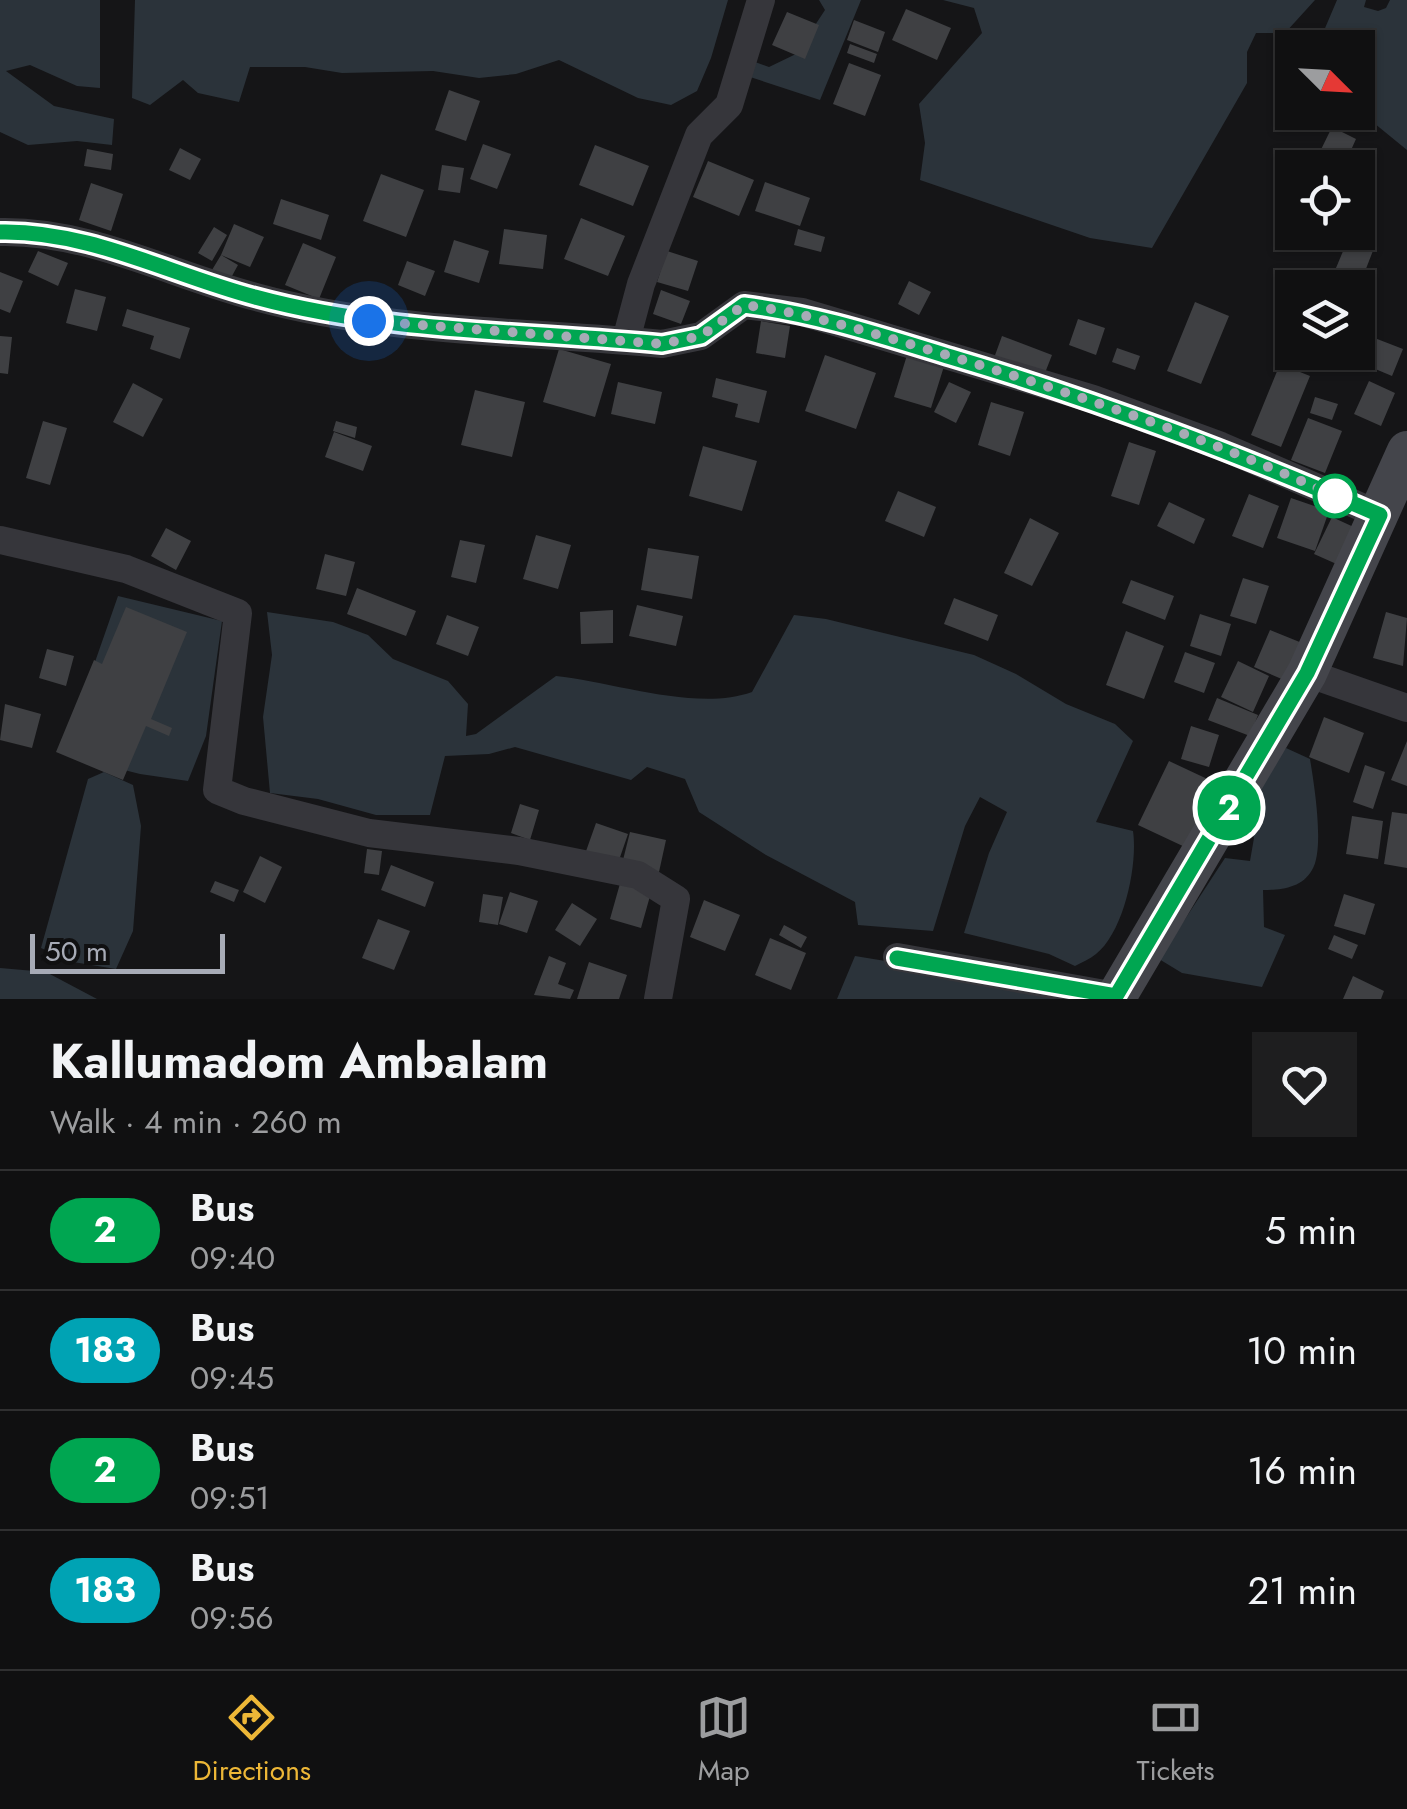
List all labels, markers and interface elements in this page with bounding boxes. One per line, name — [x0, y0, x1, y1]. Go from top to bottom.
north arrow — [1275, 30, 1375, 130]
map controls — [1275, 30, 1375, 370]
button: locate — [1275, 150, 1375, 250]
button: layers — [1275, 270, 1375, 370]
your location — [344, 296, 394, 346]
unlabelled marker — [1314, 475, 1356, 517]
line badge: 2 — [1196, 776, 1262, 840]
text: 2 — [1218, 783, 1240, 833]
scale bar — [30, 929, 225, 974]
text: 50 m — [45, 931, 108, 972]
text: Kallumadom Ambalam — [50, 1027, 548, 1096]
button: heart — [1252, 1032, 1357, 1137]
text: Walk · 4 min · 260 m — [50, 1099, 342, 1145]
text: Bus — [190, 1180, 254, 1235]
text: 5 min — [1265, 1203, 1357, 1258]
text: 2 — [94, 1205, 116, 1255]
text: 09:40 — [190, 1235, 275, 1281]
text: Bus — [190, 1300, 254, 1355]
text: 10 min — [1246, 1323, 1357, 1378]
text: 183 — [74, 1325, 136, 1375]
text: 09:45 — [190, 1355, 274, 1401]
text: Bus — [190, 1420, 254, 1475]
text: 16 min — [1247, 1443, 1357, 1498]
text: 2 — [94, 1445, 116, 1495]
text: 09:51 — [190, 1475, 270, 1521]
text: Bus — [190, 1540, 254, 1595]
text: 21 min — [1247, 1563, 1357, 1618]
text: 183 — [74, 1565, 136, 1615]
text: 09:56 — [190, 1595, 274, 1641]
tab: Directions — [193, 1690, 311, 1791]
tab: Map — [696, 1690, 751, 1791]
tab: Tickets — [1136, 1690, 1214, 1791]

